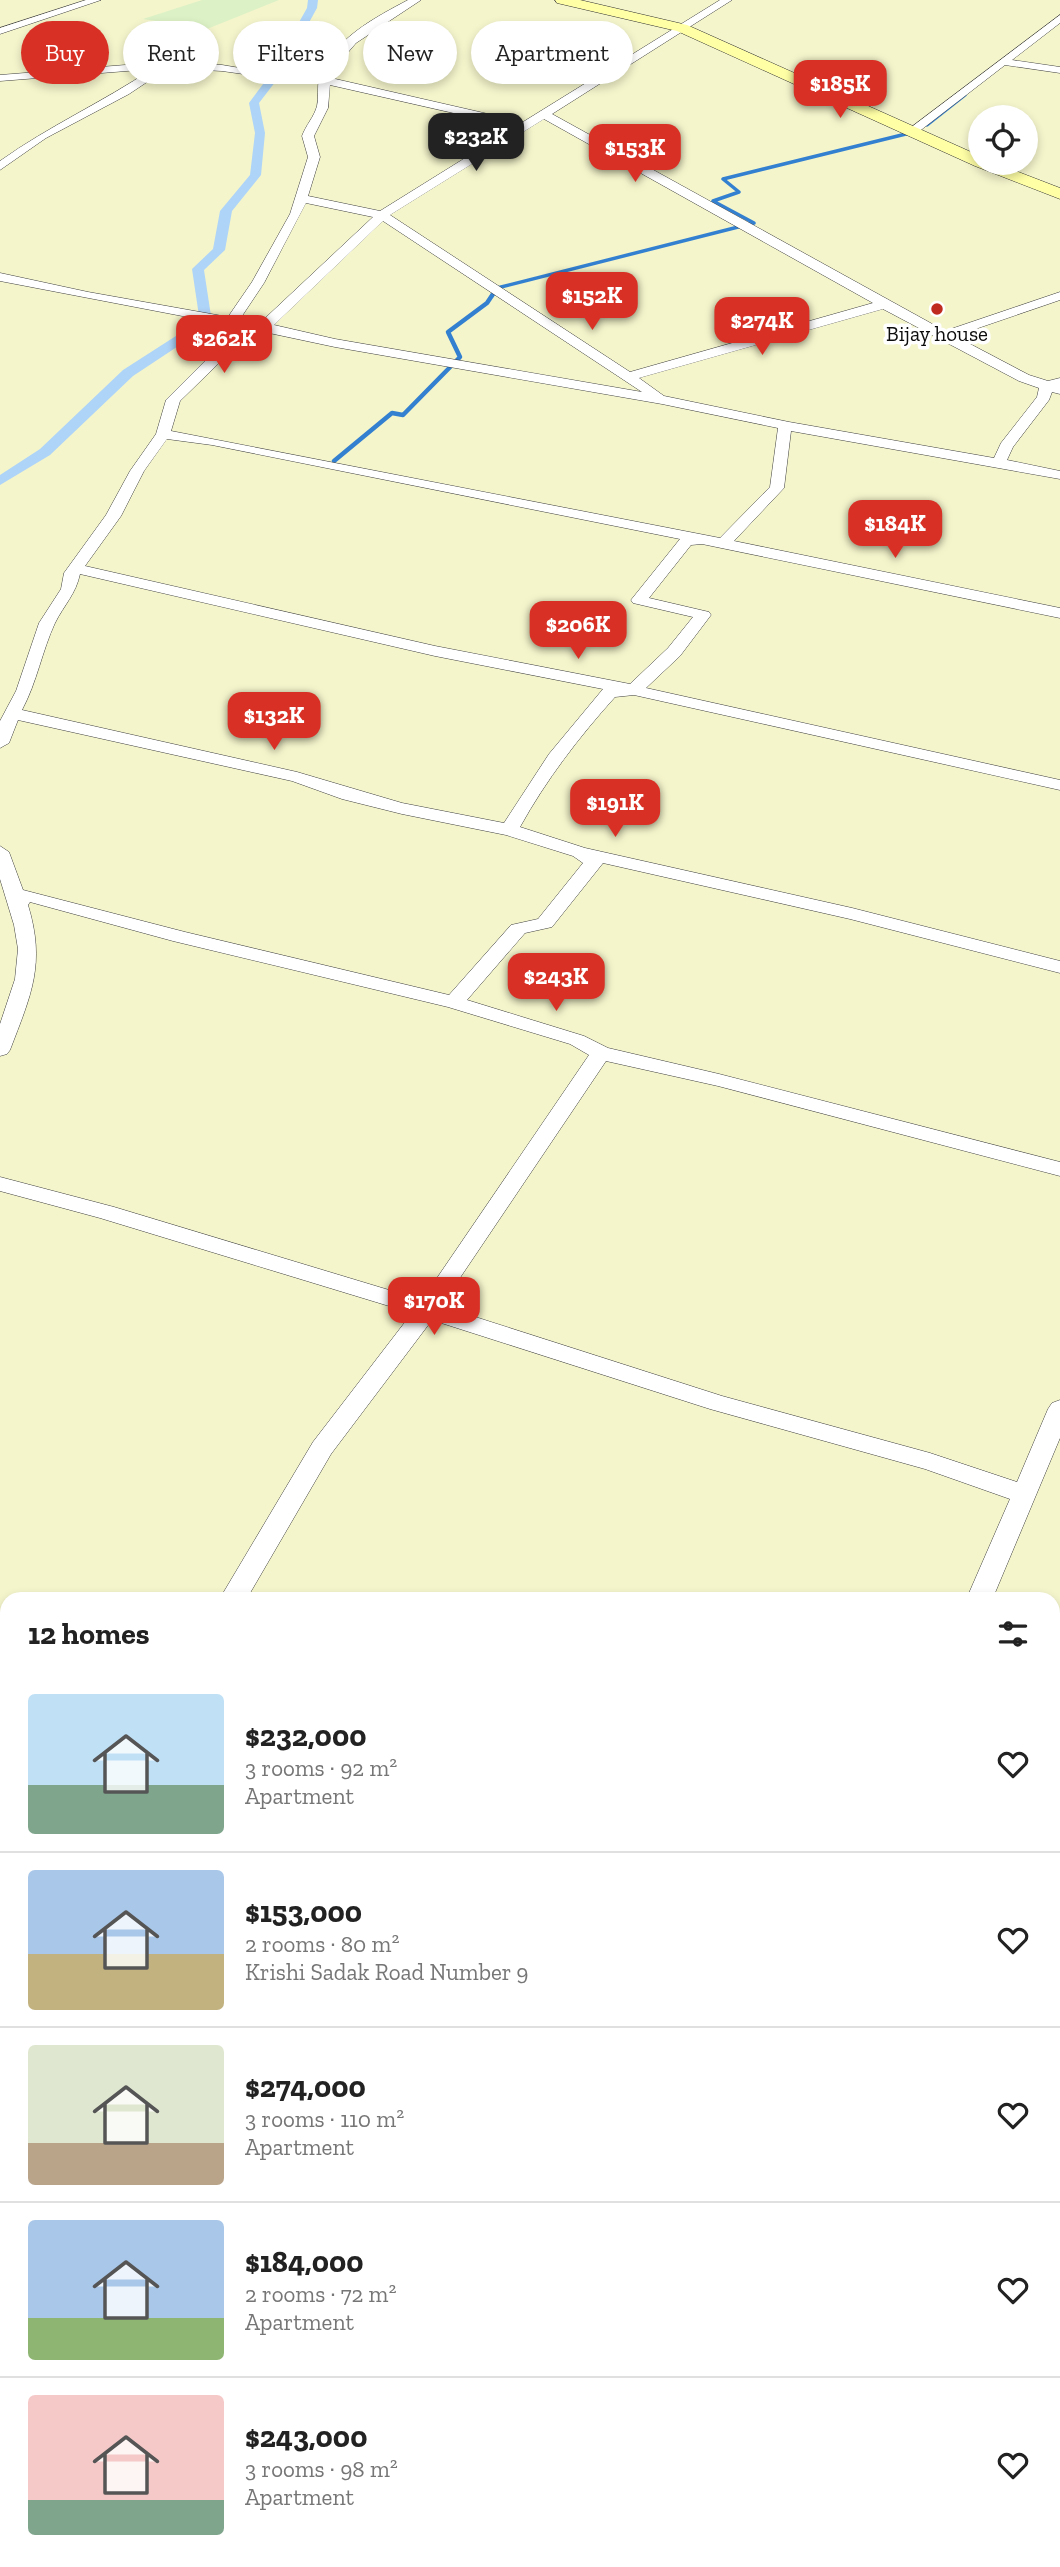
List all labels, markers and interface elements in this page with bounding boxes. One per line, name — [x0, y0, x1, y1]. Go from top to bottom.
chip: Buy — [21, 21, 109, 84]
chip: Rent — [123, 21, 219, 84]
chip: Filters — [233, 21, 349, 84]
chip: New — [363, 21, 457, 84]
chip: Apartment — [471, 21, 633, 84]
pin: $185K — [791, 60, 889, 120]
text: $185K — [810, 69, 870, 97]
map controls — [968, 105, 1038, 175]
button: locate — [968, 105, 1038, 175]
pin: $232K — [427, 114, 525, 173]
text: $232K — [444, 122, 508, 150]
pin: $153K — [586, 124, 684, 184]
text: $153K — [605, 133, 665, 161]
pin: $152K — [543, 272, 641, 332]
text: $152K — [562, 281, 622, 309]
pin: $274K — [713, 298, 811, 357]
marker: Bijay house — [929, 301, 945, 317]
text: $274K — [730, 306, 794, 334]
pin: $262K — [175, 316, 273, 375]
place label: Bijay house — [886, 321, 988, 347]
text: $262K — [192, 324, 256, 352]
pin: $184K — [846, 500, 944, 560]
text: $184K — [864, 509, 926, 537]
pin: $206K — [529, 602, 627, 661]
text: $206K — [546, 610, 610, 638]
pin: $132K — [225, 692, 323, 752]
text: $132K — [244, 701, 304, 729]
pin: $191K — [566, 780, 664, 839]
text: $191K — [586, 788, 644, 816]
pin: $243K — [507, 954, 605, 1013]
text: $243K — [524, 962, 588, 990]
pin: $170K — [385, 1278, 483, 1337]
text: $170K — [404, 1286, 464, 1314]
icon: filters — [994, 1615, 1032, 1653]
text: 12 homes — [28, 1616, 150, 1652]
text: $232,000 — [245, 1718, 366, 1754]
icon: home — [84, 1722, 168, 1806]
icon: heart — [994, 1745, 1032, 1783]
text: 3 rooms · 92 m² — [245, 1754, 397, 1782]
text: Apartment — [245, 1782, 354, 1810]
text: $153,000 — [245, 1894, 362, 1930]
icon: home — [84, 1898, 168, 1982]
icon: heart — [994, 1921, 1032, 1959]
text: 2 rooms · 80 m² — [245, 1930, 399, 1958]
text: Krishi Sadak Road Number 9 — [245, 1958, 529, 1986]
text: $274,000 — [245, 2069, 366, 2105]
icon: home — [84, 2073, 168, 2157]
icon: heart — [994, 2096, 1032, 2134]
text: 3 rooms · 110 m² — [245, 2105, 404, 2133]
text: Apartment — [245, 2133, 354, 2161]
text: $184,000 — [245, 2244, 364, 2280]
icon: home — [84, 2248, 168, 2332]
icon: heart — [994, 2271, 1032, 2309]
text: 2 rooms · 72 m² — [245, 2280, 396, 2308]
text: Apartment — [245, 2308, 354, 2336]
text: $243,000 — [245, 2419, 367, 2455]
icon: home — [84, 2423, 168, 2507]
icon: heart — [994, 2446, 1032, 2484]
text: 3 rooms · 98 m² — [245, 2455, 398, 2483]
text: Apartment — [245, 2483, 354, 2511]

